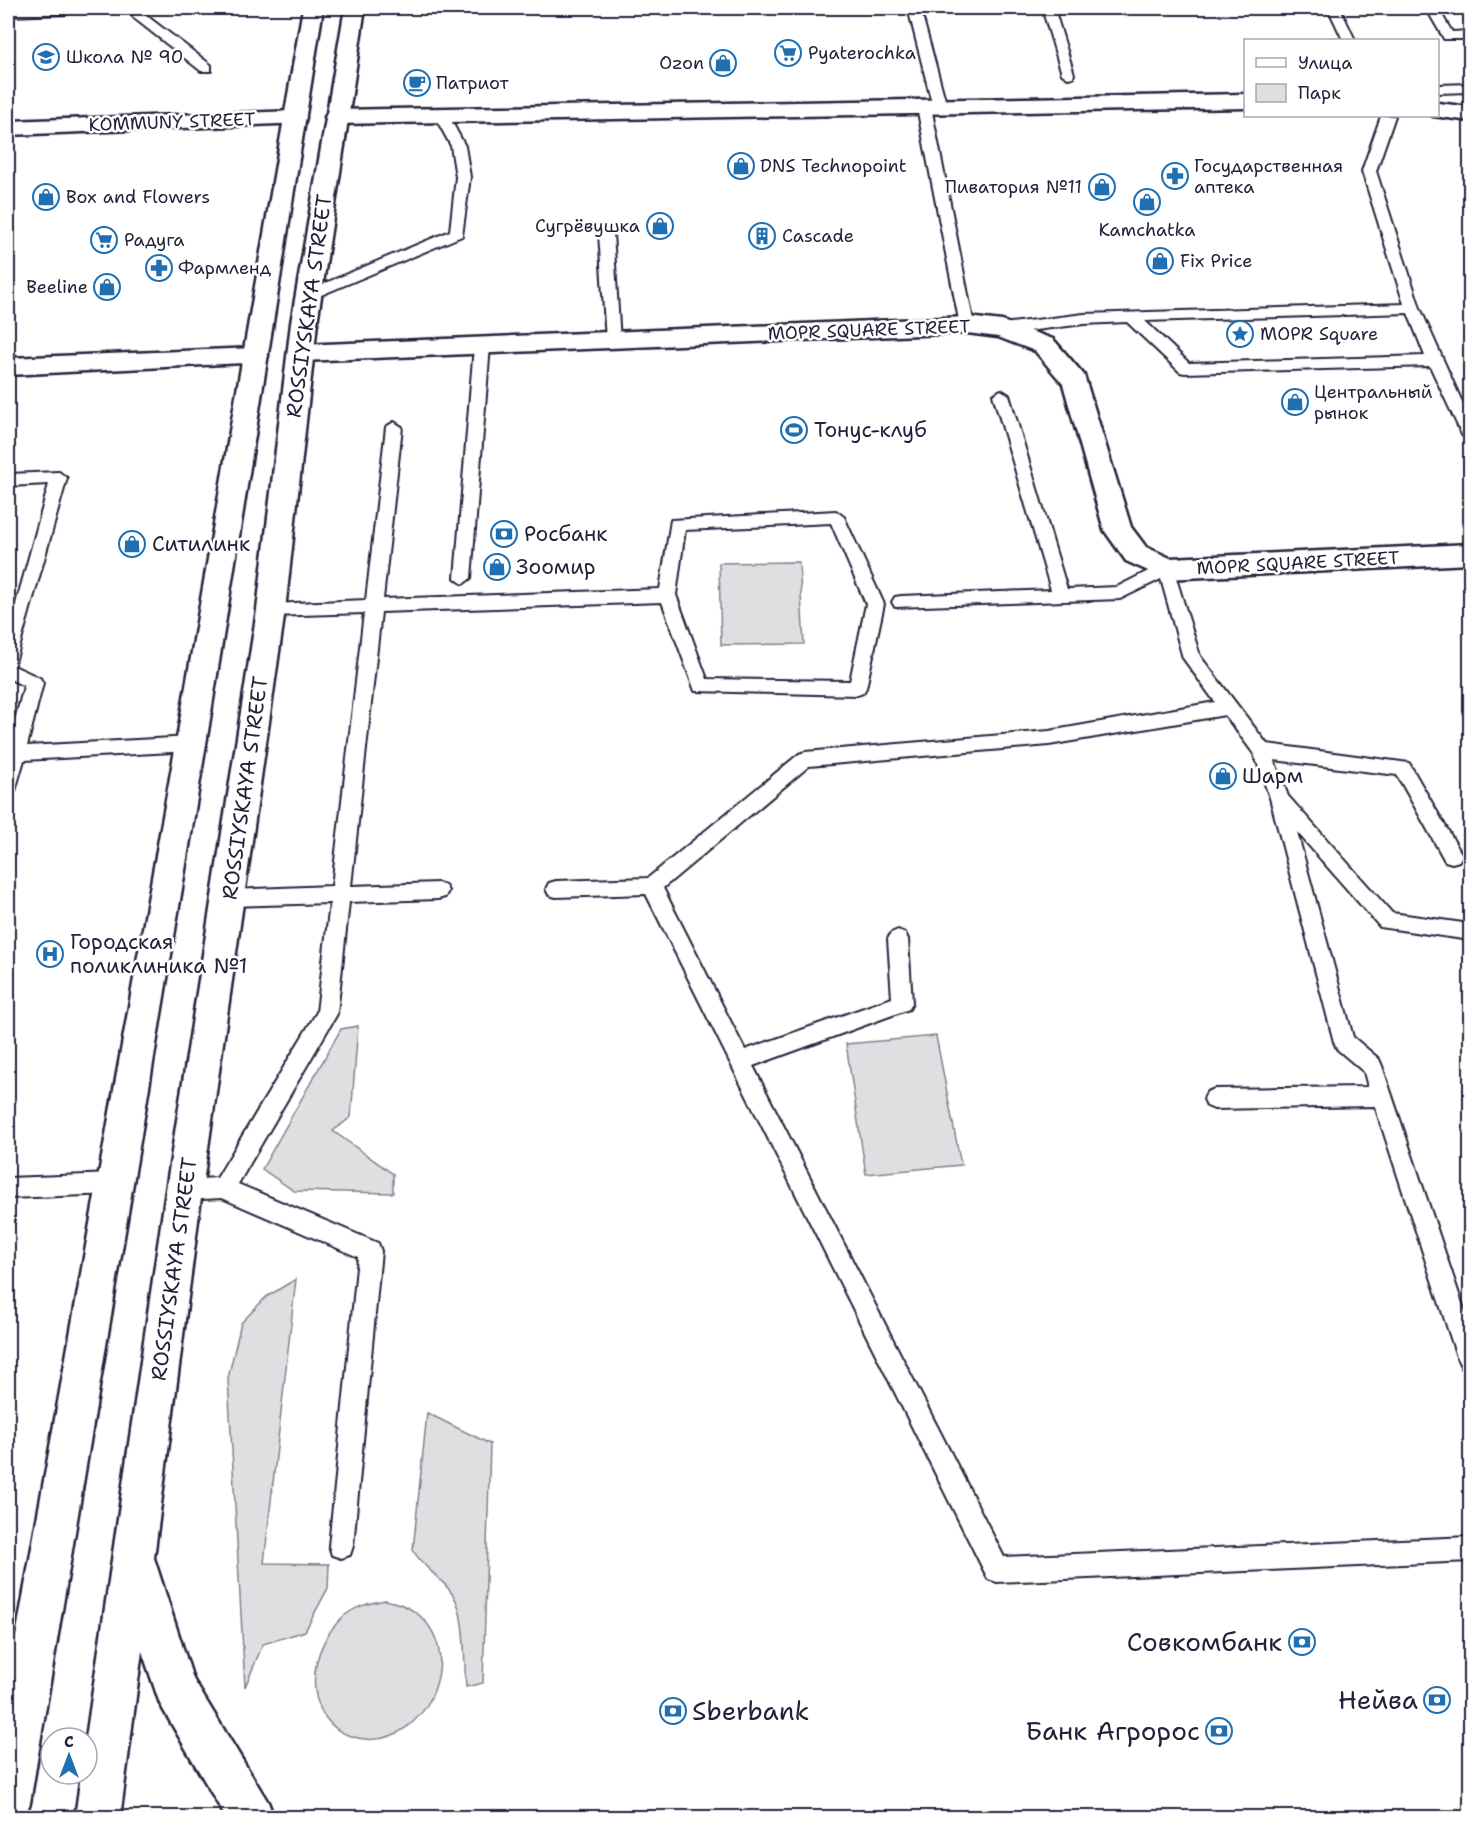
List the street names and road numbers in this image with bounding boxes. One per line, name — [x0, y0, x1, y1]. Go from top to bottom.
street label: KOMMUNY STREET — [88, 107, 256, 137]
street label: ROSSIYSKAYA STREET — [279, 192, 339, 419]
street label: MOPR SQUARE STREET — [767, 314, 971, 346]
street label: MOPR SQUARE STREET — [1196, 546, 1400, 580]
street label: ROSSIYSKAYA STREET — [215, 674, 275, 901]
street label: ROSSIYSKAYA STREET — [144, 1155, 204, 1382]

